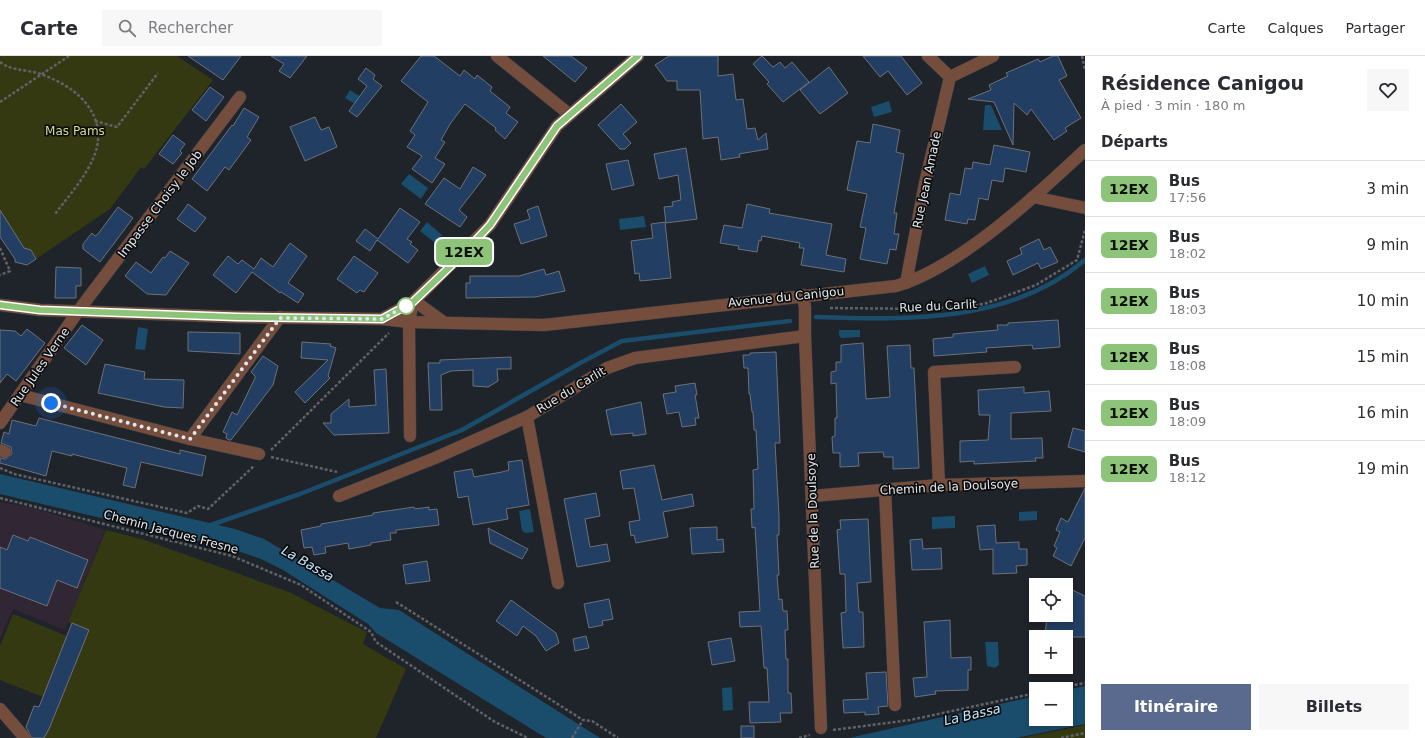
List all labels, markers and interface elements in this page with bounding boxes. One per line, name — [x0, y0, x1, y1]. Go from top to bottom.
search box — [102, 10, 382, 46]
text: Carte — [20, 17, 78, 39]
icon: search — [116, 17, 138, 39]
text: Rechercher — [148, 19, 233, 37]
text: Carte — [1207, 20, 1246, 36]
text: Calques — [1268, 20, 1324, 36]
text: Partager — [1346, 20, 1405, 36]
button: heart — [1367, 69, 1409, 111]
text: Résidence Canigou — [1101, 72, 1304, 94]
text: À pied · 3 min · 180 m — [1101, 98, 1245, 113]
park label: Mas Pams — [45, 124, 105, 138]
street label: Rue Jean Amade — [910, 130, 944, 230]
text: Départs — [1101, 133, 1168, 151]
street label: Impasse Choisy le Job — [115, 148, 205, 260]
text: Bus — [1169, 172, 1200, 190]
text: 3 min — [1366, 180, 1409, 198]
text: 12EX — [1109, 181, 1149, 197]
text: 17:56 — [1169, 190, 1206, 205]
text: Bus — [1169, 228, 1200, 246]
text: 9 min — [1366, 236, 1409, 254]
text: 12EX — [1109, 237, 1149, 253]
line badge: 12EX — [436, 239, 492, 265]
text: 12EX — [444, 244, 484, 260]
text: 18:02 — [1169, 246, 1206, 261]
street label: Avenue du Canigou — [727, 284, 845, 310]
text: Bus — [1169, 284, 1200, 302]
text: 10 min — [1357, 292, 1409, 310]
text: 12EX — [1109, 293, 1149, 309]
unlabelled marker — [397, 297, 415, 315]
street label: Rue du Carlit — [899, 297, 977, 315]
text: 18:03 — [1169, 302, 1206, 317]
street label: Rue Jules Verne — [8, 325, 72, 409]
text: Bus — [1169, 340, 1200, 358]
text: 15 min — [1357, 348, 1409, 366]
text: 12EX — [1109, 349, 1149, 365]
text: 18:08 — [1169, 358, 1206, 373]
street label: Rue du Carlit — [534, 364, 608, 416]
your location — [41, 393, 61, 413]
text: Bus — [1169, 396, 1200, 414]
text: 16 min — [1357, 404, 1409, 422]
text: 12EX — [1109, 405, 1149, 421]
text: 18:09 — [1169, 414, 1206, 429]
text: Bus — [1169, 452, 1200, 470]
street label: Rue de la Doulsoye — [804, 453, 822, 569]
text: 19 min — [1357, 460, 1409, 478]
text: 12EX — [1109, 461, 1149, 477]
text: 18:12 — [1169, 470, 1206, 485]
street label: Chemin de la Doulsoye — [879, 476, 1019, 498]
street label: Chemin Jacques Fresne — [102, 507, 240, 557]
water label: La Bassa — [279, 543, 337, 584]
map controls — [1029, 578, 1073, 726]
button: locate — [1029, 578, 1073, 622]
button: + — [1029, 630, 1073, 674]
button: − — [1029, 682, 1073, 726]
button: Itinéraire — [1101, 684, 1251, 730]
button: Billets — [1259, 684, 1409, 730]
water label: La Bassa — [942, 701, 1002, 728]

